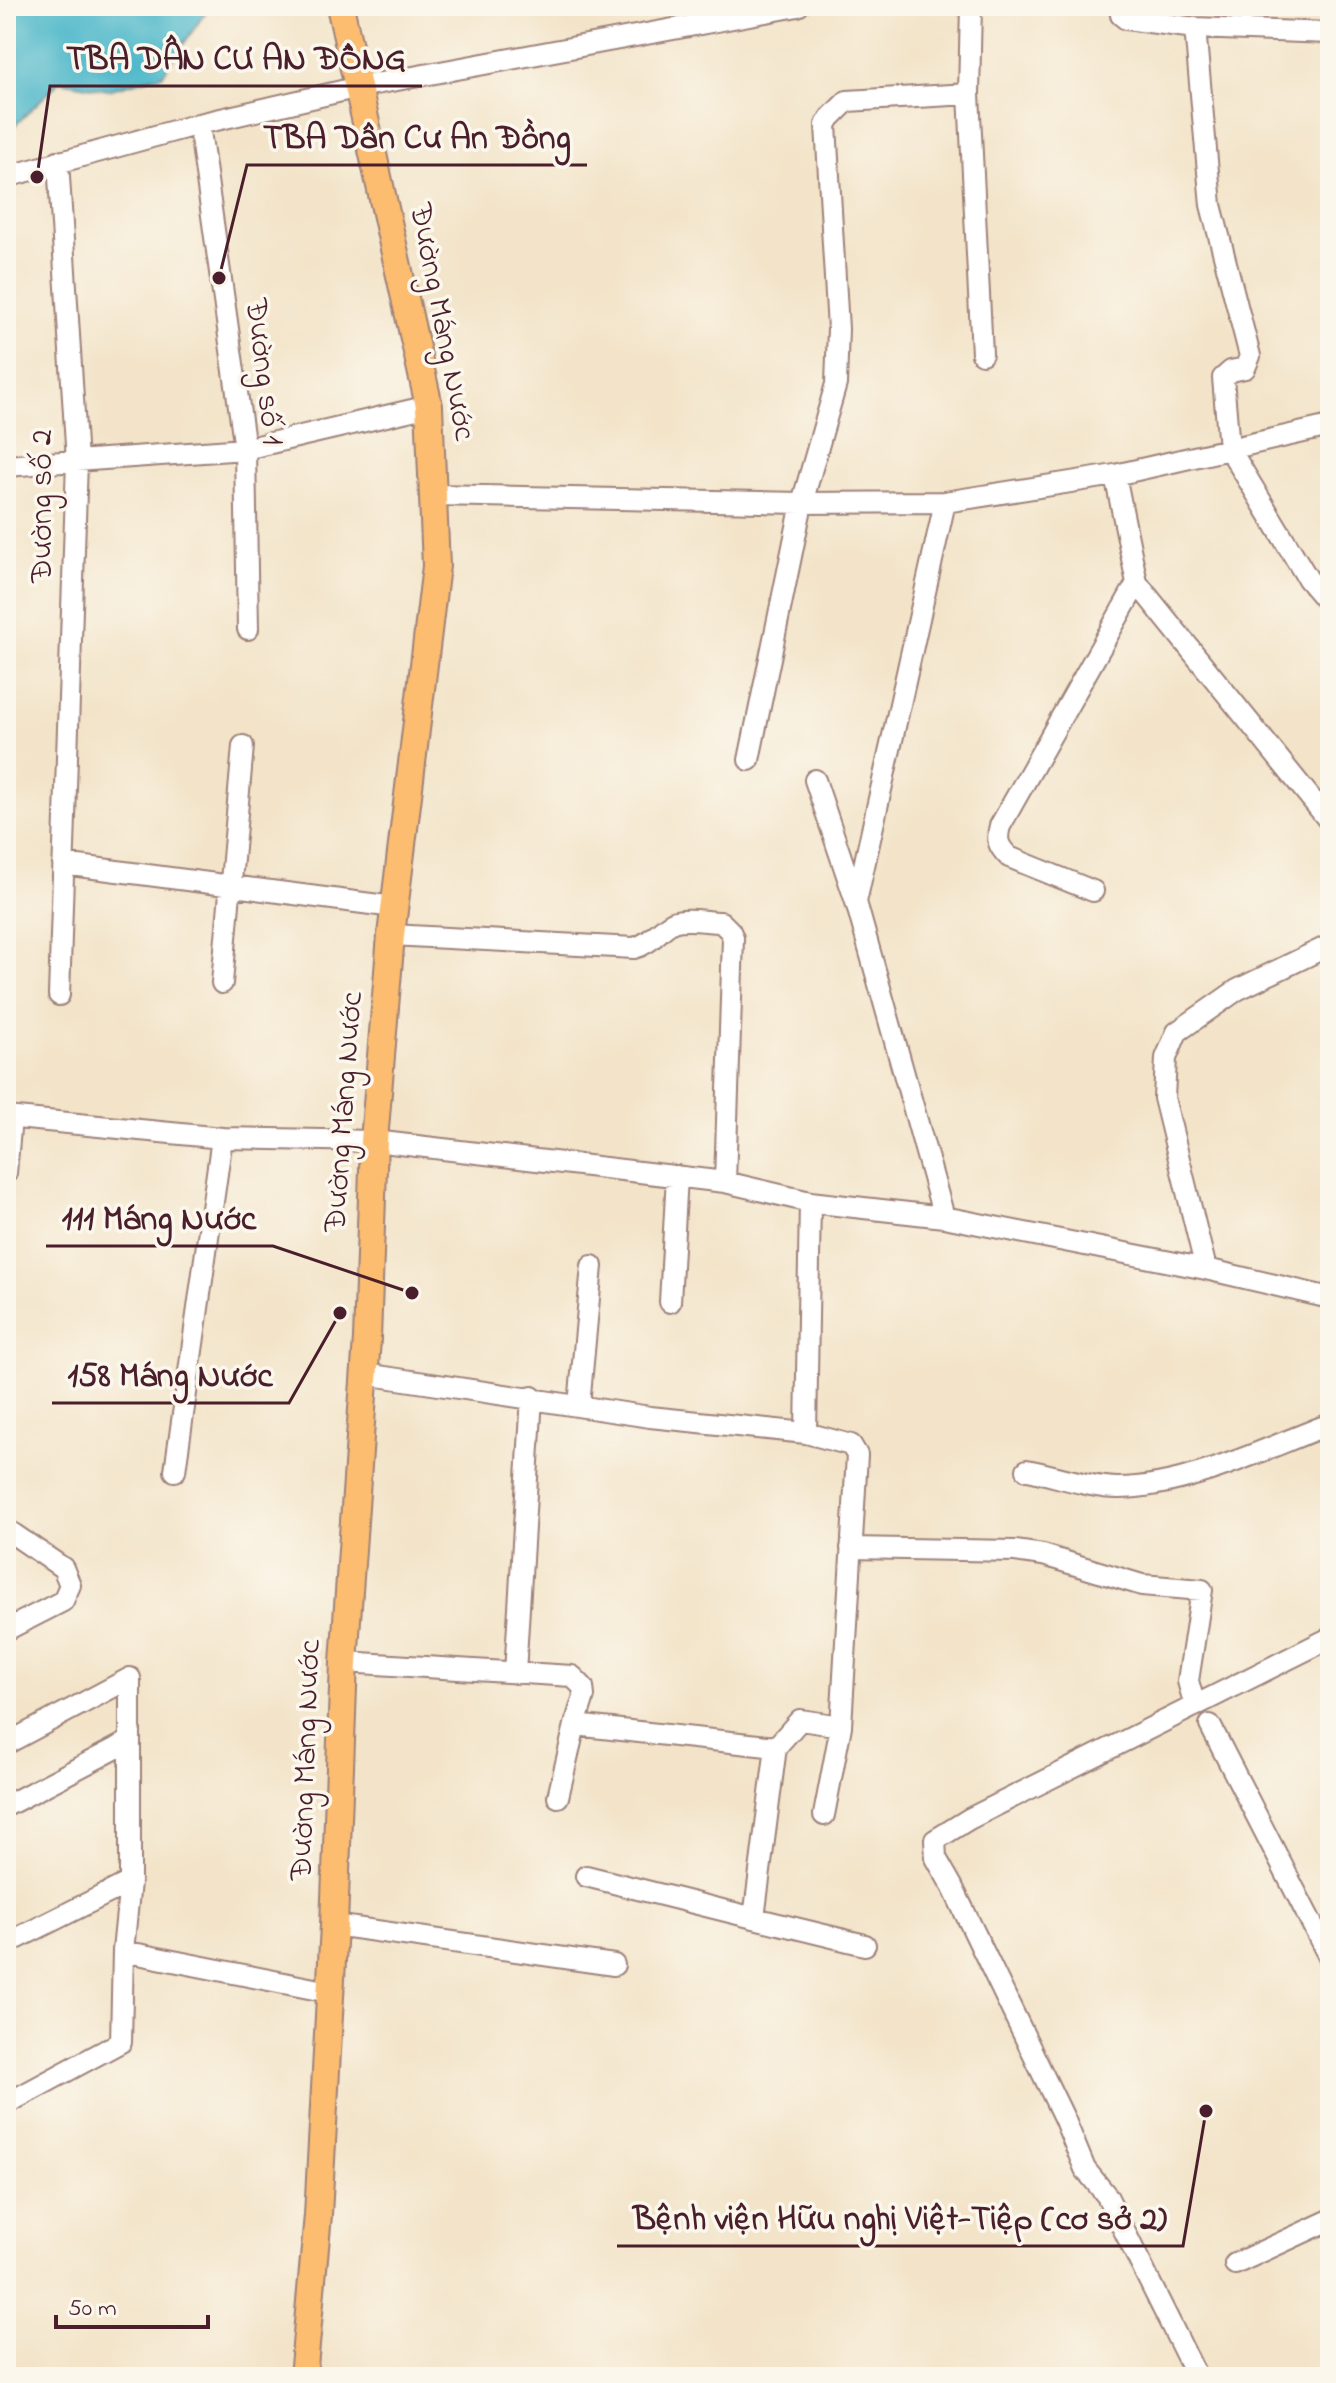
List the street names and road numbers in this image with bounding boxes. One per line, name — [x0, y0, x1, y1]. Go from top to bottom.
street label: Đường Máng Nước — [395, 198, 487, 446]
street label: Đường số 1 — [231, 295, 295, 448]
street label: Đường số 2 — [20, 429, 67, 584]
street label: Đường Máng Nước — [313, 989, 377, 1235]
street label: Đường Máng Nước — [279, 1638, 335, 1882]

